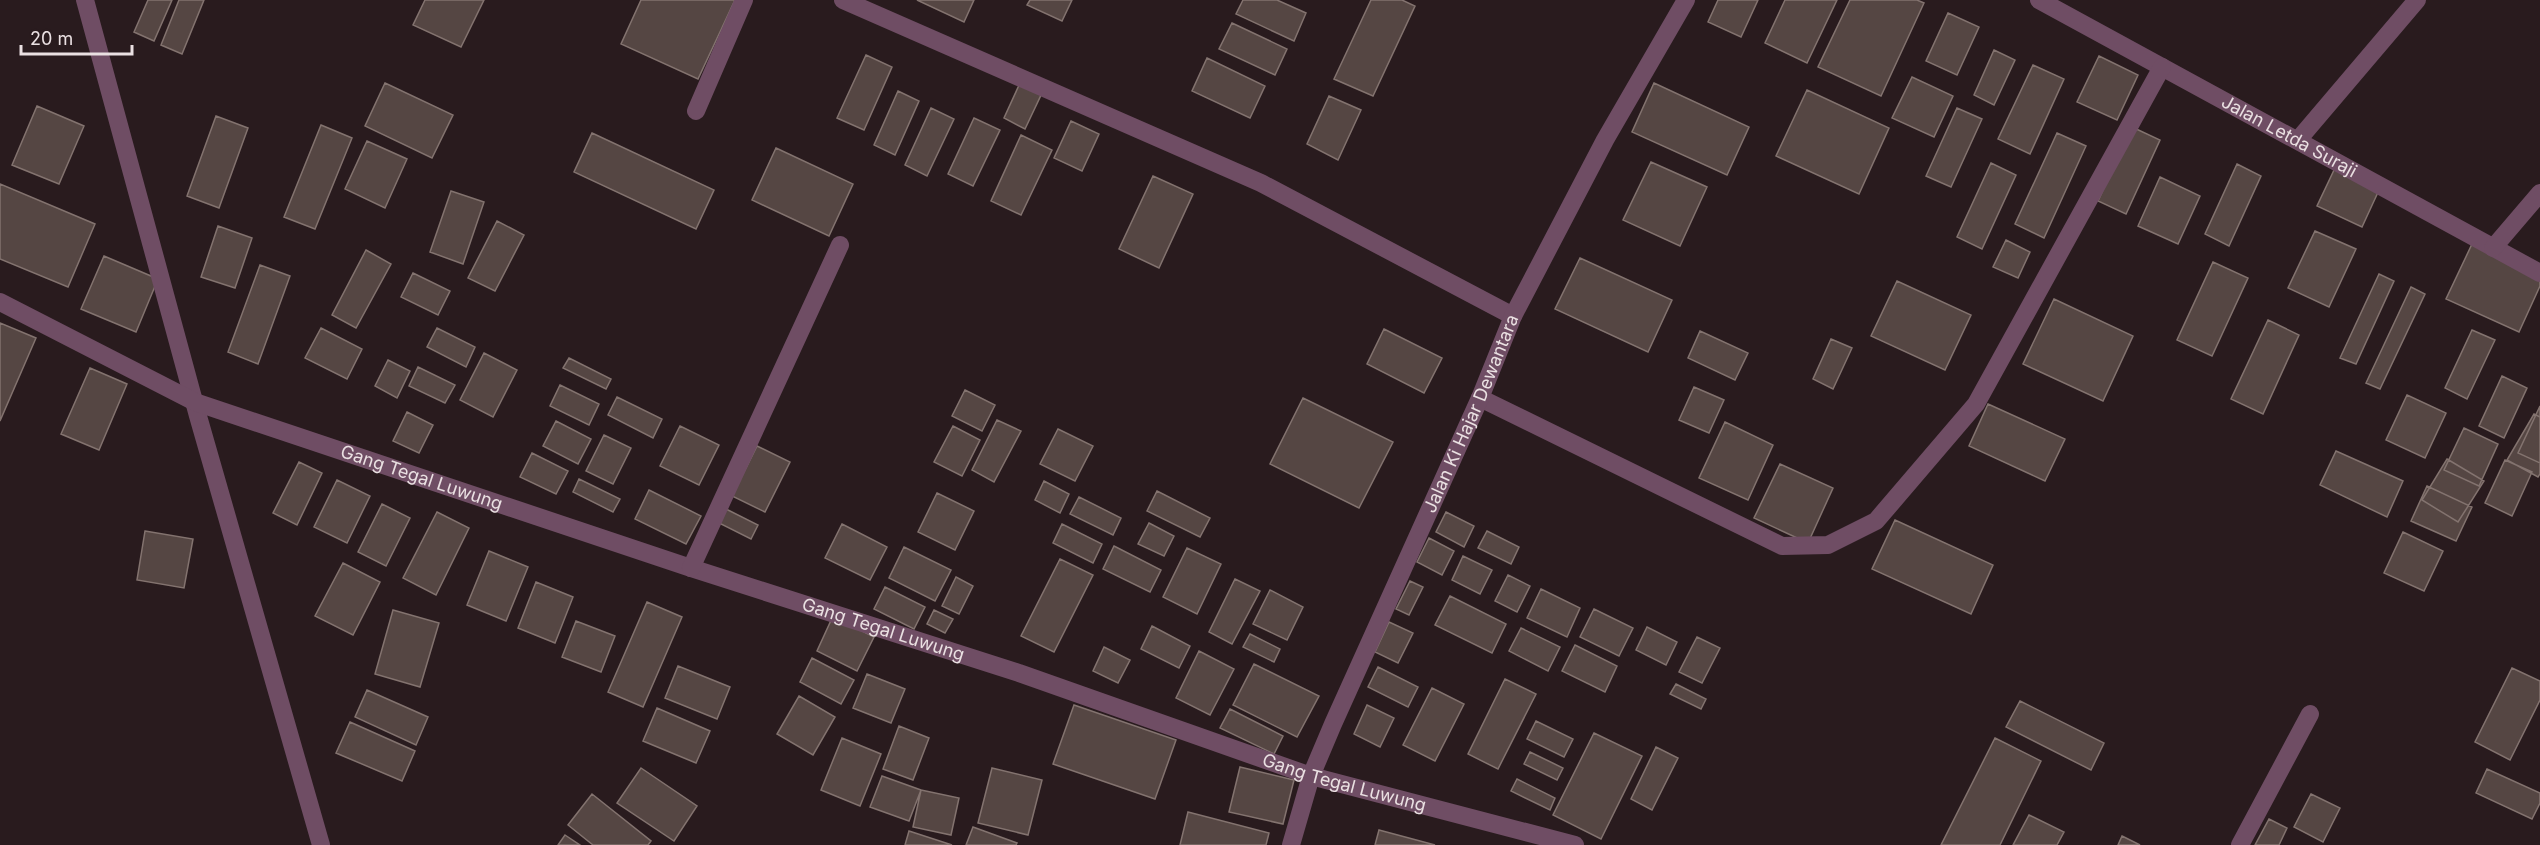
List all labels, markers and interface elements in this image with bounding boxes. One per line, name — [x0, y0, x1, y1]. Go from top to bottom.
scale bar — [21, 18, 132, 56]
text: 20 m — [30, 28, 73, 49]
street label: Jalan Letda Suraji — [2218, 91, 2361, 181]
street label: Jalan Ki Hajar Dewantara — [1419, 311, 1523, 516]
street label: Gang Tegal Luwung — [338, 440, 505, 514]
street label: Gang Tegal Luwung — [799, 593, 967, 665]
street label: Gang Tegal Luwung — [1260, 749, 1428, 816]

